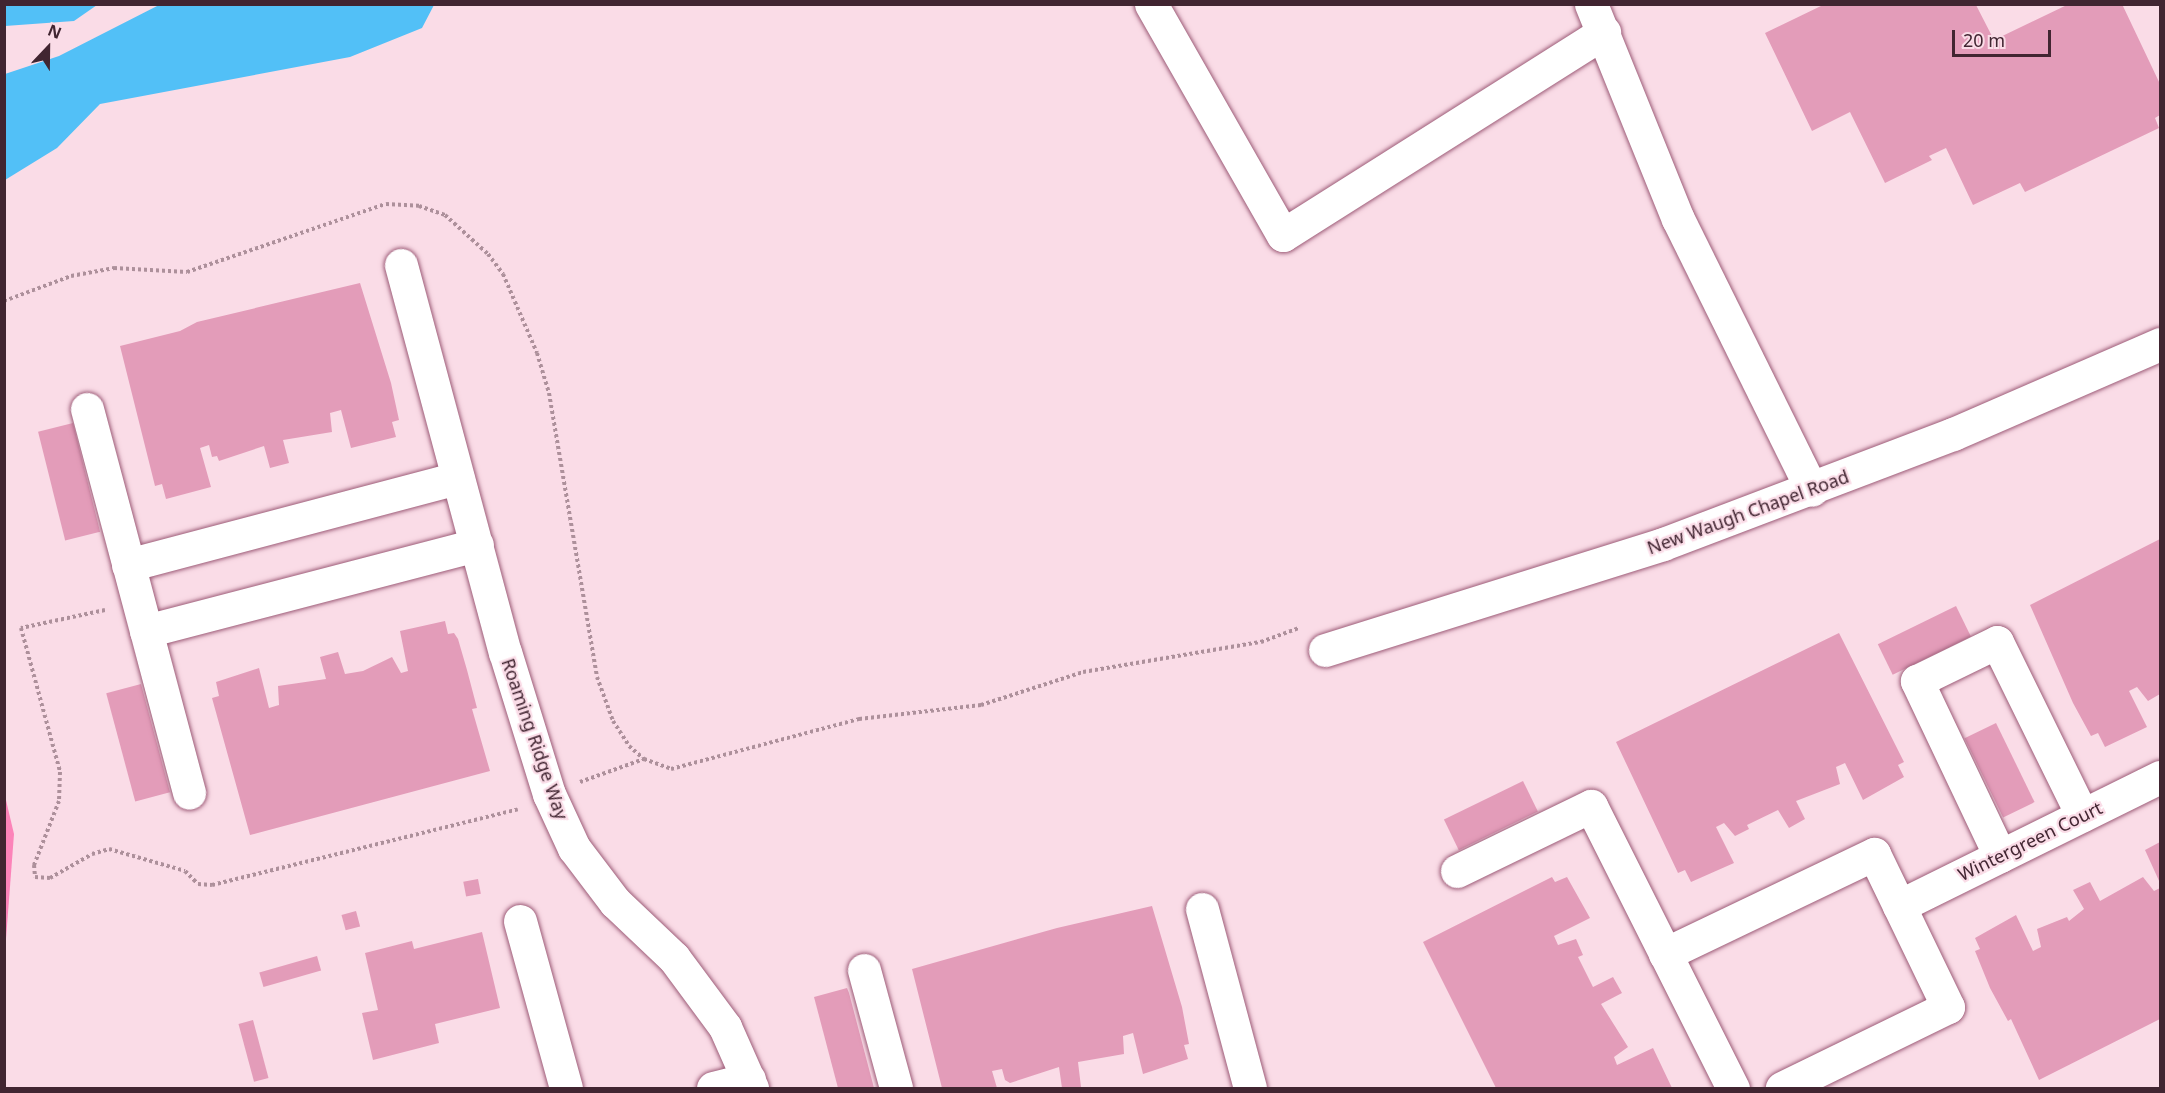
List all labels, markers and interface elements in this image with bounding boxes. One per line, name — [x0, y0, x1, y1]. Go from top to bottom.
north arrow — [18, 18, 78, 78]
scale bar — [1955, 18, 2054, 56]
text: N — [45, 19, 65, 44]
text: 20 m — [1963, 28, 2005, 52]
street label: New Waugh Chapel Road — [1644, 465, 1852, 559]
street label: Roaming Ridge Way — [497, 656, 573, 822]
street label: Wintergreen Court — [1954, 797, 2106, 885]

